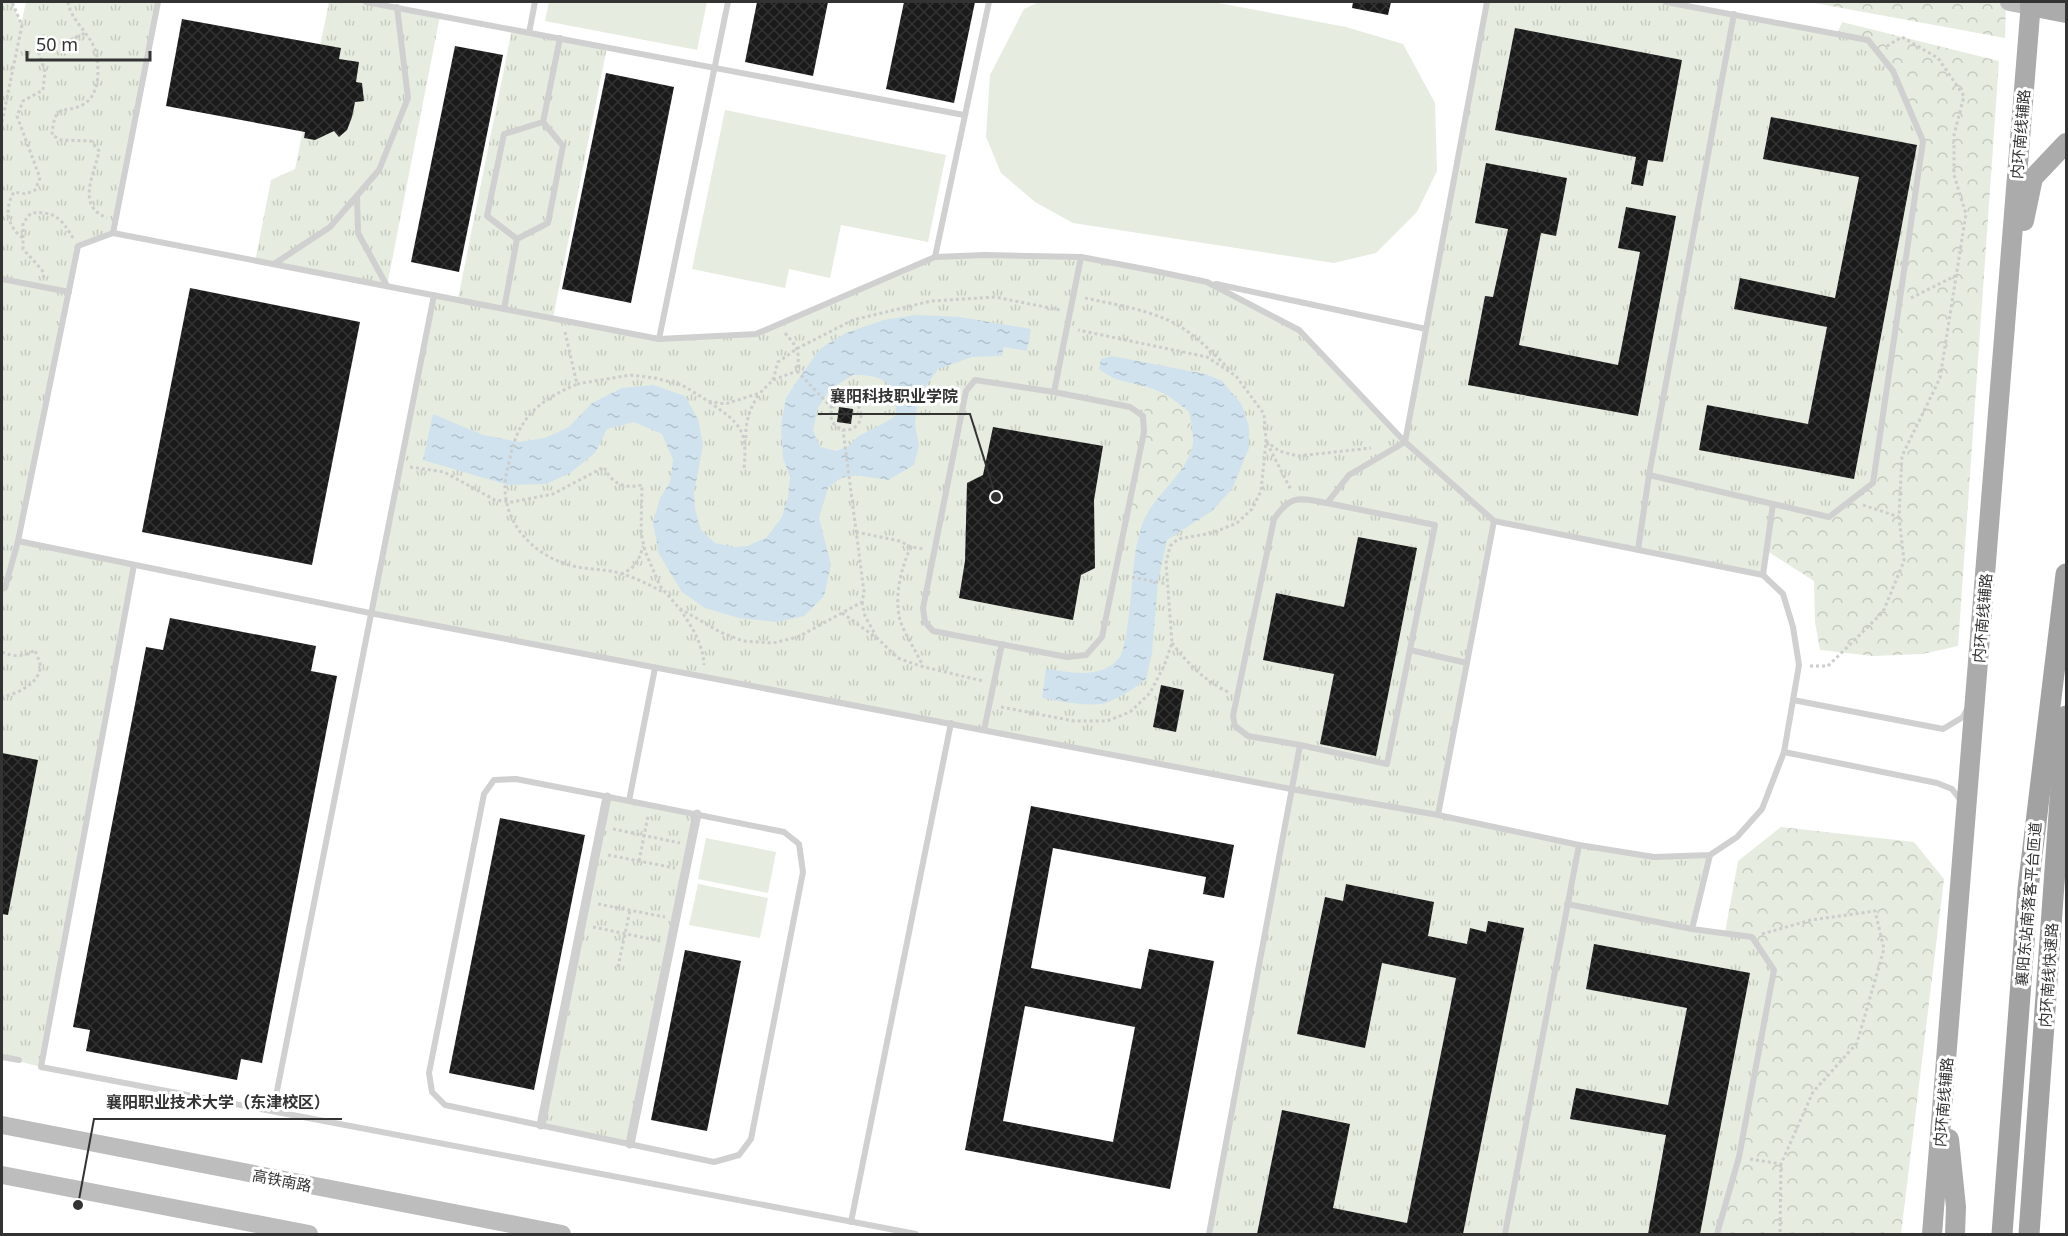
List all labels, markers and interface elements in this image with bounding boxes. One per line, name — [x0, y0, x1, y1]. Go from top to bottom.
scale bar — [27, 24, 150, 62]
text: 50 m — [36, 32, 78, 56]
street label: 内环南线辅路 — [2006, 88, 2034, 180]
callout: 襄阳科技职业学院 — [818, 380, 970, 414]
text: 襄阳科技职业学院 — [830, 385, 958, 407]
street label: 内环南线辅路 — [1968, 572, 1996, 664]
street label: 襄阳东站南落客平台匝道 — [2011, 821, 2045, 987]
street label: 内环南线快速路 — [2034, 922, 2062, 1028]
street label: 内环南线辅路 — [1929, 1056, 1957, 1148]
callout: 襄阳职业技术大学（东津校区） — [94, 1085, 342, 1119]
text: 襄阳职业技术大学（东津校区） — [106, 1091, 330, 1113]
street label: 高铁南路 — [251, 1164, 313, 1196]

